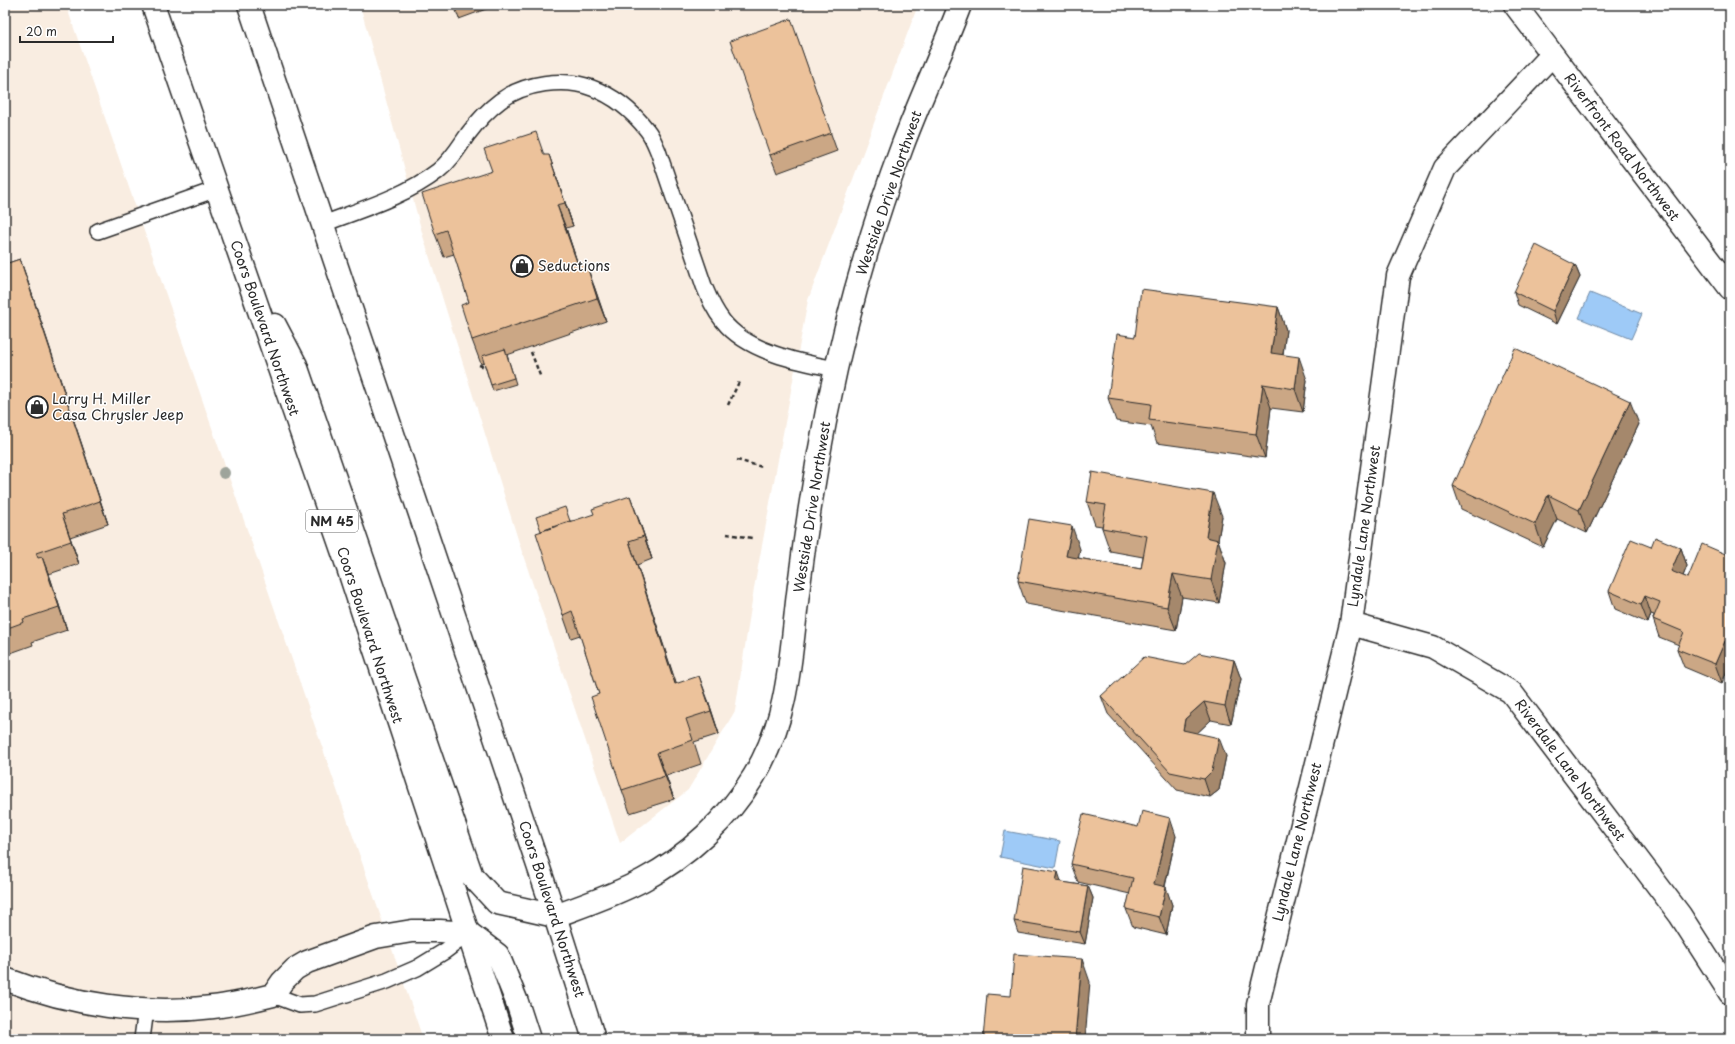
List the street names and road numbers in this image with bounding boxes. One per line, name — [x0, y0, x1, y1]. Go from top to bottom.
street label: Riverfront Road Northwest — [1560, 68, 1685, 226]
street label: Westside Drive Northwest — [850, 107, 927, 278]
street label: Coors Boulevard Northwest — [225, 237, 306, 419]
street label: Westside Drive Northwest — [788, 419, 835, 594]
street label: Lyndale Lane Northwest — [1342, 443, 1385, 608]
road number: NM 45 — [306, 510, 358, 532]
street label: Coors Boulevard Northwest — [332, 544, 409, 726]
street label: Riverdale Lane Northwest — [1510, 694, 1631, 845]
street label: Lyndale Lane Northwest — [1267, 760, 1327, 924]
street label: Coors Boulevard Northwest — [514, 818, 591, 1000]

